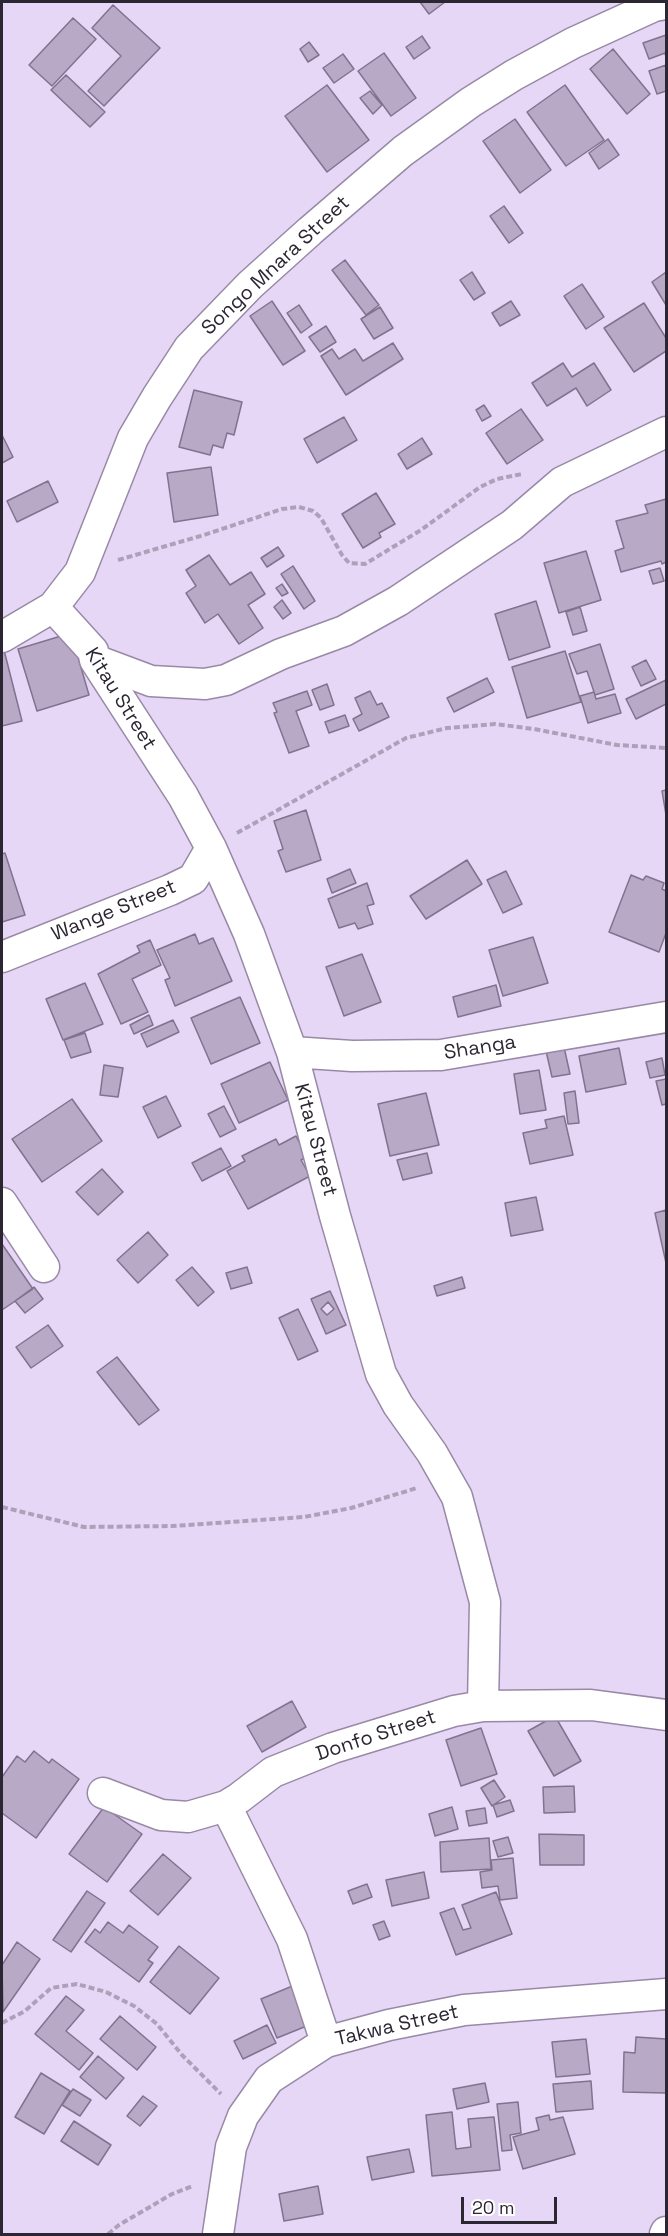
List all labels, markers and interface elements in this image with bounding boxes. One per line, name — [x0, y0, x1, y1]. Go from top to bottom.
street label: Songo Mnara Street — [197, 191, 355, 341]
street label: Kitau Street — [79, 643, 161, 755]
street label: Wange Street — [48, 875, 180, 947]
street label: Shanga — [442, 1030, 518, 1066]
street label: Kitau Street — [288, 1081, 342, 1199]
street label: Donfo Street — [313, 1705, 439, 1767]
street label: Takwa Street — [333, 2000, 461, 2052]
scale bar — [464, 2185, 560, 2223]
text: 20 m — [472, 2196, 515, 2219]

